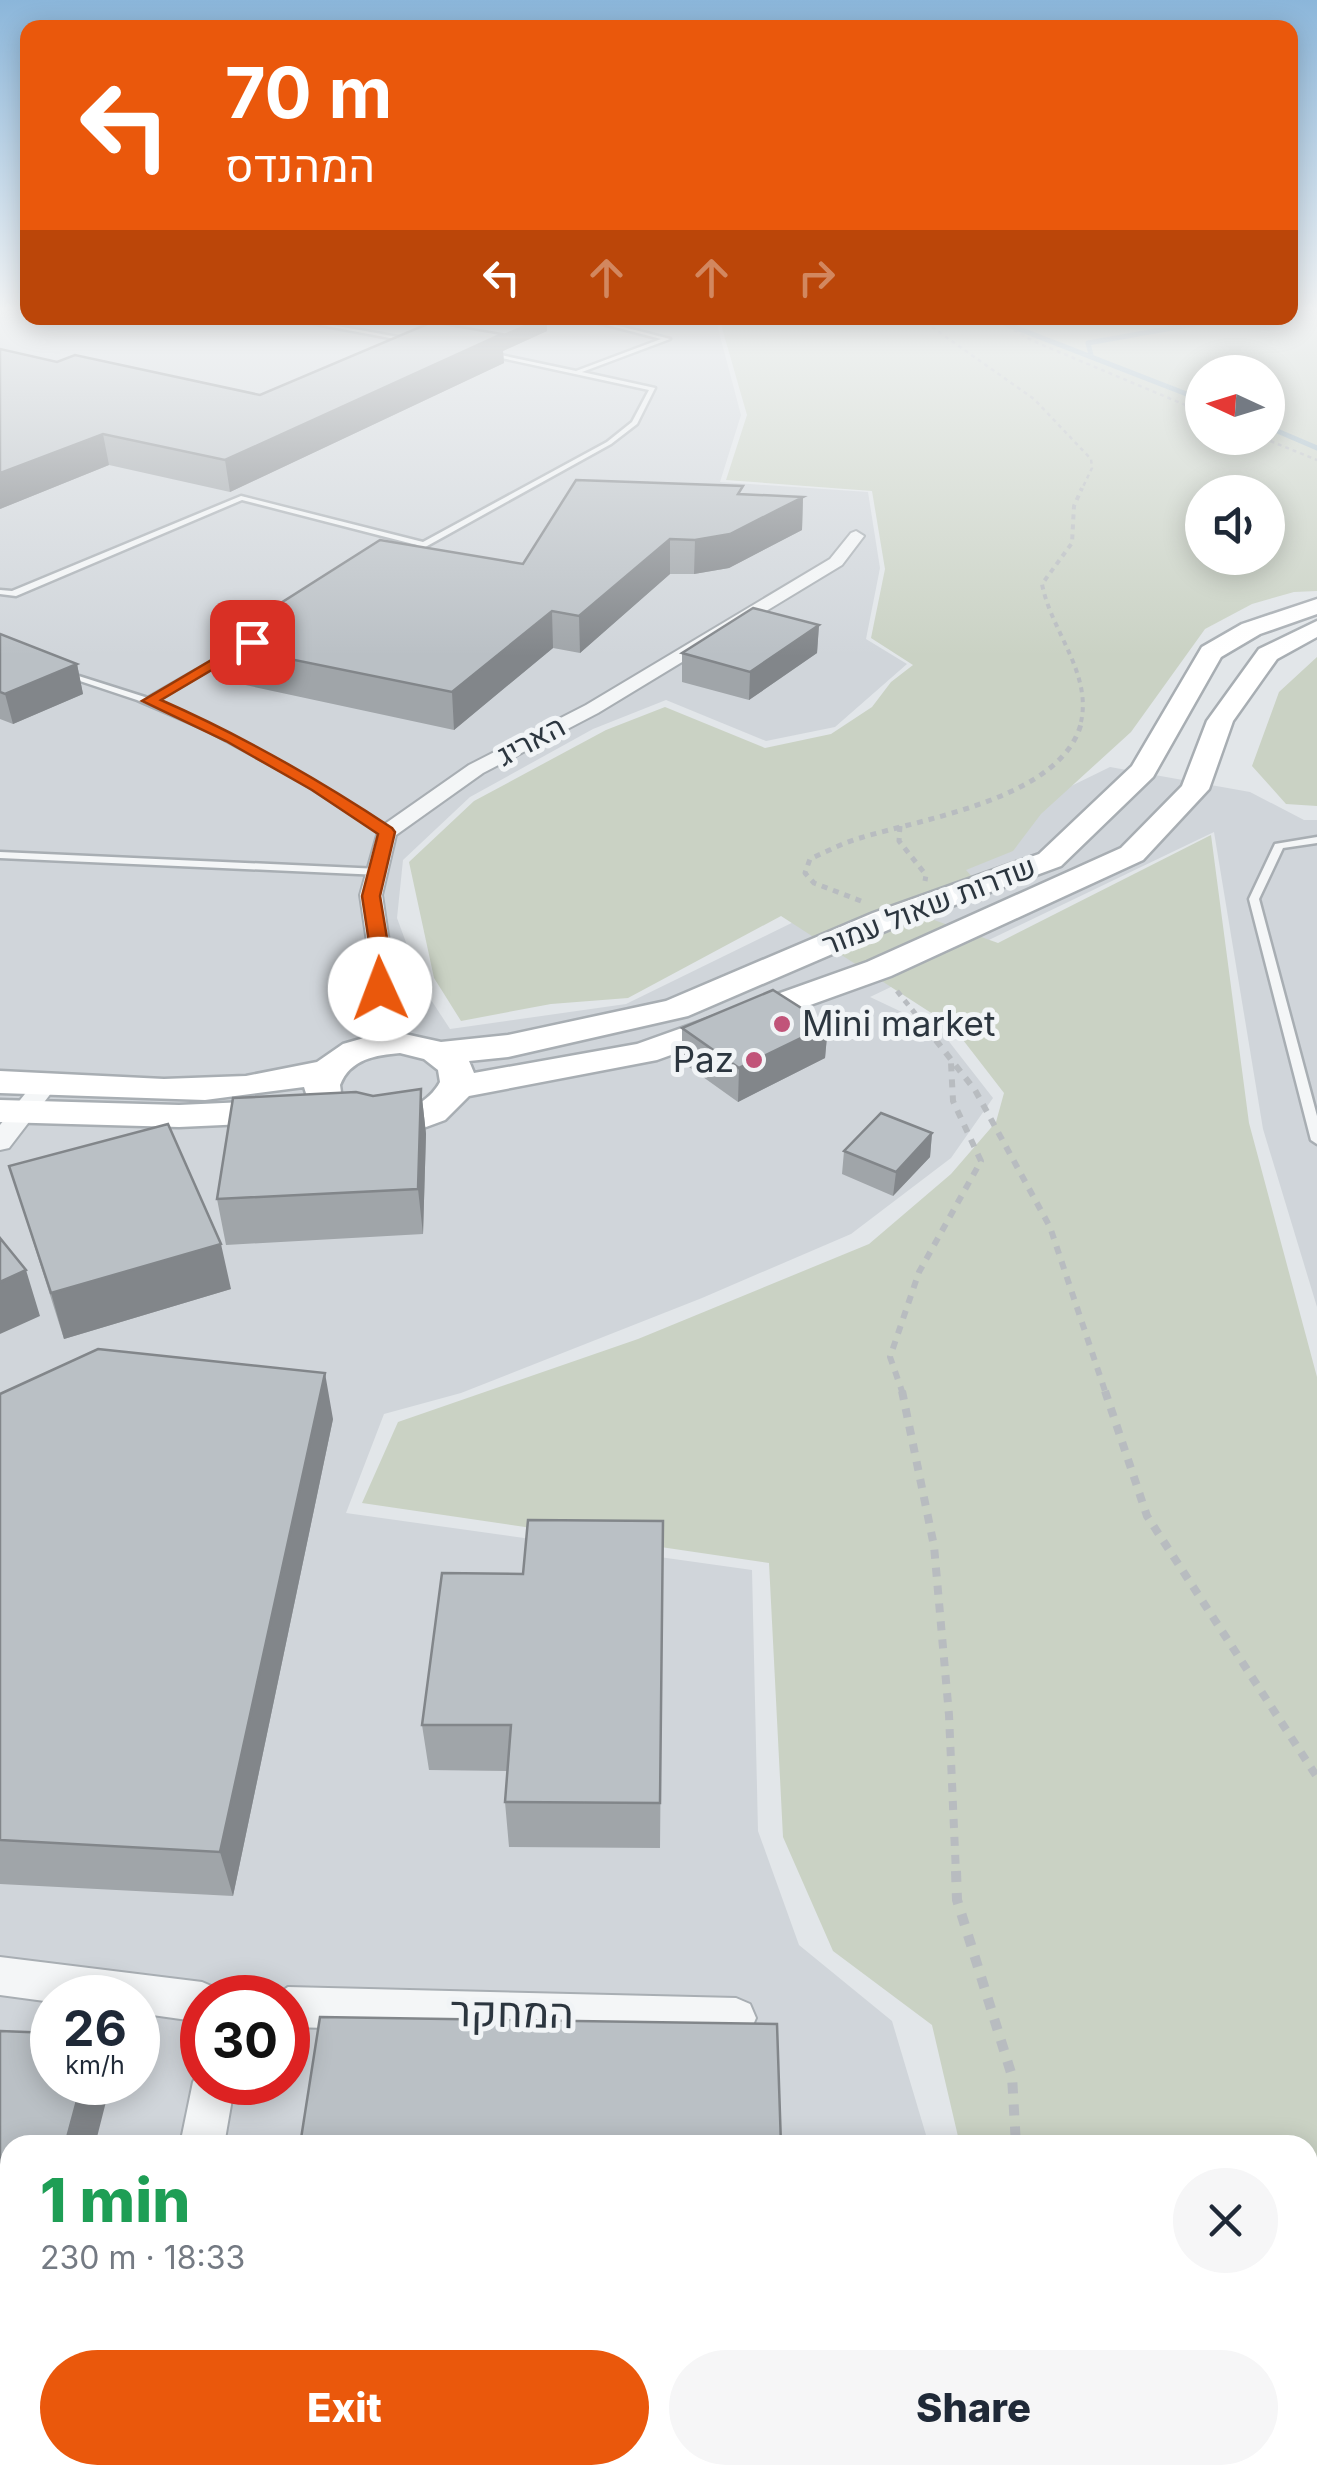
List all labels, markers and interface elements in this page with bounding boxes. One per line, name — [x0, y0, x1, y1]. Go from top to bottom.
text: 70 m — [225, 50, 392, 135]
icon: left — [60, 60, 190, 190]
text: המהנדס — [225, 138, 375, 193]
icon: left — [474, 250, 529, 305]
icon: ahead — [579, 250, 634, 305]
icon: ahead — [684, 250, 739, 305]
icon: right — [789, 250, 844, 305]
north arrow — [1185, 355, 1285, 455]
map controls — [1185, 355, 1285, 575]
button: sound — [1185, 475, 1285, 575]
pin — [210, 600, 295, 685]
icon: arrive — [225, 615, 280, 670]
street label: האריג — [490, 707, 571, 773]
street label: שדרות שאול עמור — [817, 848, 1041, 962]
position arrow — [328, 937, 432, 1041]
place label: Mini market — [802, 1002, 995, 1044]
marker: Mini market — [771, 1013, 793, 1035]
place label: Paz — [673, 1038, 734, 1080]
marker: Paz — [743, 1049, 765, 1071]
speed limit sign: 30 — [180, 1975, 310, 2105]
street label: המחקר — [450, 1985, 574, 2038]
text: 26 — [63, 1998, 127, 2058]
text: km/h — [65, 2050, 125, 2080]
text: 1 min — [40, 2164, 190, 2236]
button: close — [1173, 2168, 1278, 2273]
text: 230 m · 18:33 — [40, 2238, 245, 2277]
button: Exit — [40, 2350, 649, 2465]
button: Share — [669, 2350, 1278, 2465]

